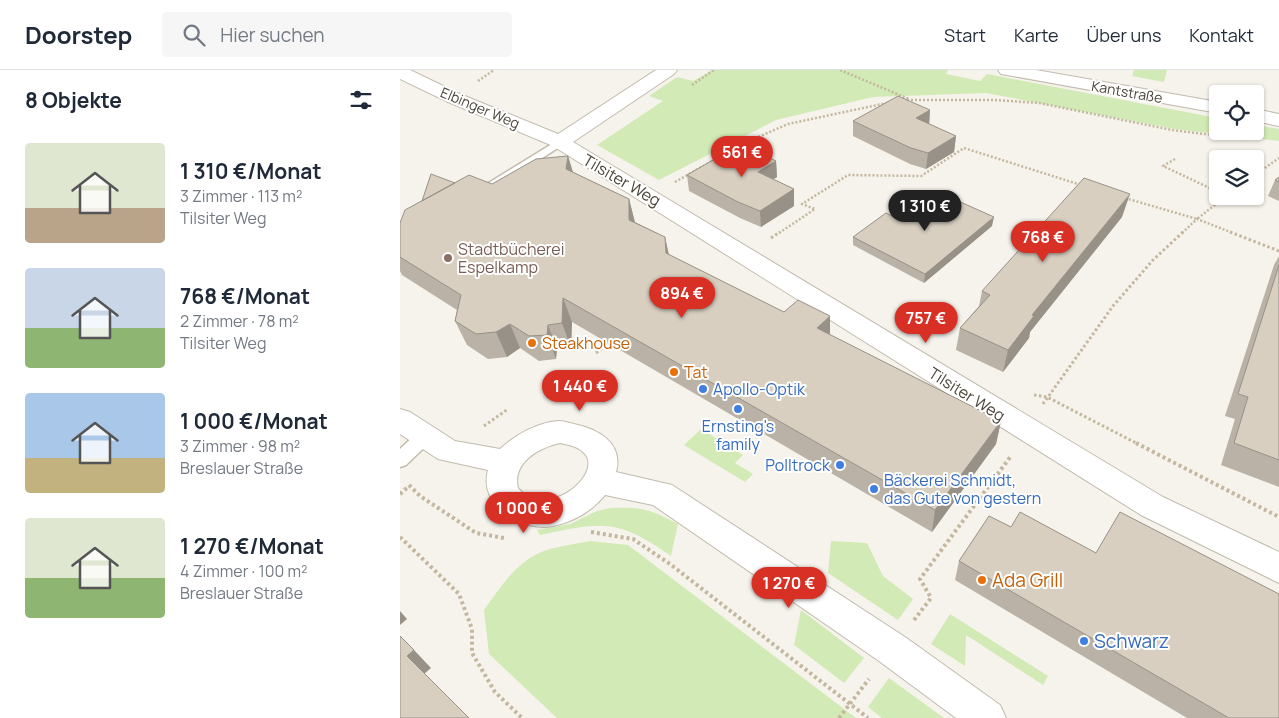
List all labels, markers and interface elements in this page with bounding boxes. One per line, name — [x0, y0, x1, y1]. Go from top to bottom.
search box — [162, 12, 512, 57]
text: Doorstep — [25, 18, 132, 51]
icon: search — [180, 21, 208, 49]
text: Hier suchen — [220, 22, 325, 48]
text: Start — [944, 23, 986, 47]
text: Karte — [1014, 23, 1059, 47]
text: Über uns — [1087, 23, 1161, 47]
text: Kontakt — [1189, 23, 1254, 47]
street label: Kantstraße — [1090, 76, 1164, 107]
street label: Elbinger Weg — [438, 82, 523, 133]
map controls — [1209, 85, 1264, 205]
button: locate — [1209, 85, 1264, 140]
text: 8 Objekte — [25, 86, 122, 114]
icon: filters — [347, 86, 375, 114]
pin: 561 € — [707, 136, 777, 178]
text: 561 € — [722, 141, 762, 163]
street label: Tilsiter Weg — [579, 149, 665, 211]
button: layers — [1209, 150, 1264, 205]
text: 1 310 €/Monat — [180, 157, 322, 185]
icon: home — [65, 163, 125, 223]
text: 3 Zimmer · 113 m² — [180, 185, 302, 207]
pin: 1 310 € — [879, 190, 971, 232]
text: 1 310 € — [899, 195, 951, 217]
text: Tilsiter Weg — [180, 207, 266, 229]
pin: 768 € — [1008, 220, 1078, 263]
text: 768 € — [1022, 226, 1064, 248]
place label: Stadtbücherei Espelkamp — [458, 238, 564, 278]
marker: Stadtbücherei Espelkamp — [442, 252, 454, 264]
pin: 894 € — [647, 276, 717, 319]
text: 768 €/Monat — [180, 282, 310, 310]
text: 894 € — [660, 282, 704, 304]
icon: home — [65, 288, 125, 348]
pin: 757 € — [891, 302, 961, 344]
text: 757 € — [906, 307, 946, 329]
text: 2 Zimmer · 78 m² — [180, 310, 299, 332]
text: Tilsiter Weg — [180, 332, 266, 354]
place label: Steakhouse — [542, 332, 630, 354]
marker: Steakhouse — [526, 337, 538, 349]
place label: Tat — [684, 361, 708, 383]
street label: Tilsiter Weg — [925, 362, 1009, 426]
marker: Tat — [668, 366, 680, 378]
pin: 1 440 € — [534, 370, 626, 412]
text: 1 440 € — [553, 375, 607, 397]
place label: Apollo-Optik — [713, 378, 806, 400]
marker: Apollo-Optik — [697, 383, 709, 395]
marker: Ernsting's family — [732, 403, 744, 415]
text: 1 000 €/Monat — [180, 407, 328, 435]
icon: home — [65, 413, 125, 473]
place label: Ernsting's family — [702, 415, 774, 455]
text: 3 Zimmer · 98 m² — [180, 435, 300, 457]
place label: Polltrock — [765, 454, 831, 476]
text: Breslauer Straße — [180, 457, 303, 479]
marker: Polltrock — [834, 459, 846, 471]
place label: Bäckerei Schmidt, das Gute von gestern — [884, 469, 1041, 509]
marker: Bäckerei Schmidt, das Gute von gestern — [868, 483, 880, 495]
pin: 1 000 € — [478, 492, 570, 534]
text: 1 000 € — [496, 497, 552, 519]
text: 1 270 €/Monat — [180, 532, 324, 560]
icon: home — [65, 538, 125, 598]
text: 4 Zimmer · 100 m² — [180, 560, 307, 582]
pin: 1 270 € — [743, 566, 835, 609]
place label: Ada Grill — [992, 567, 1063, 593]
text: 1 270 € — [763, 572, 815, 594]
marker: Ada Grill — [976, 574, 988, 586]
text: Breslauer Straße — [180, 582, 303, 604]
place label: Schwarz — [1094, 628, 1169, 654]
marker: Schwarz — [1078, 635, 1090, 647]

